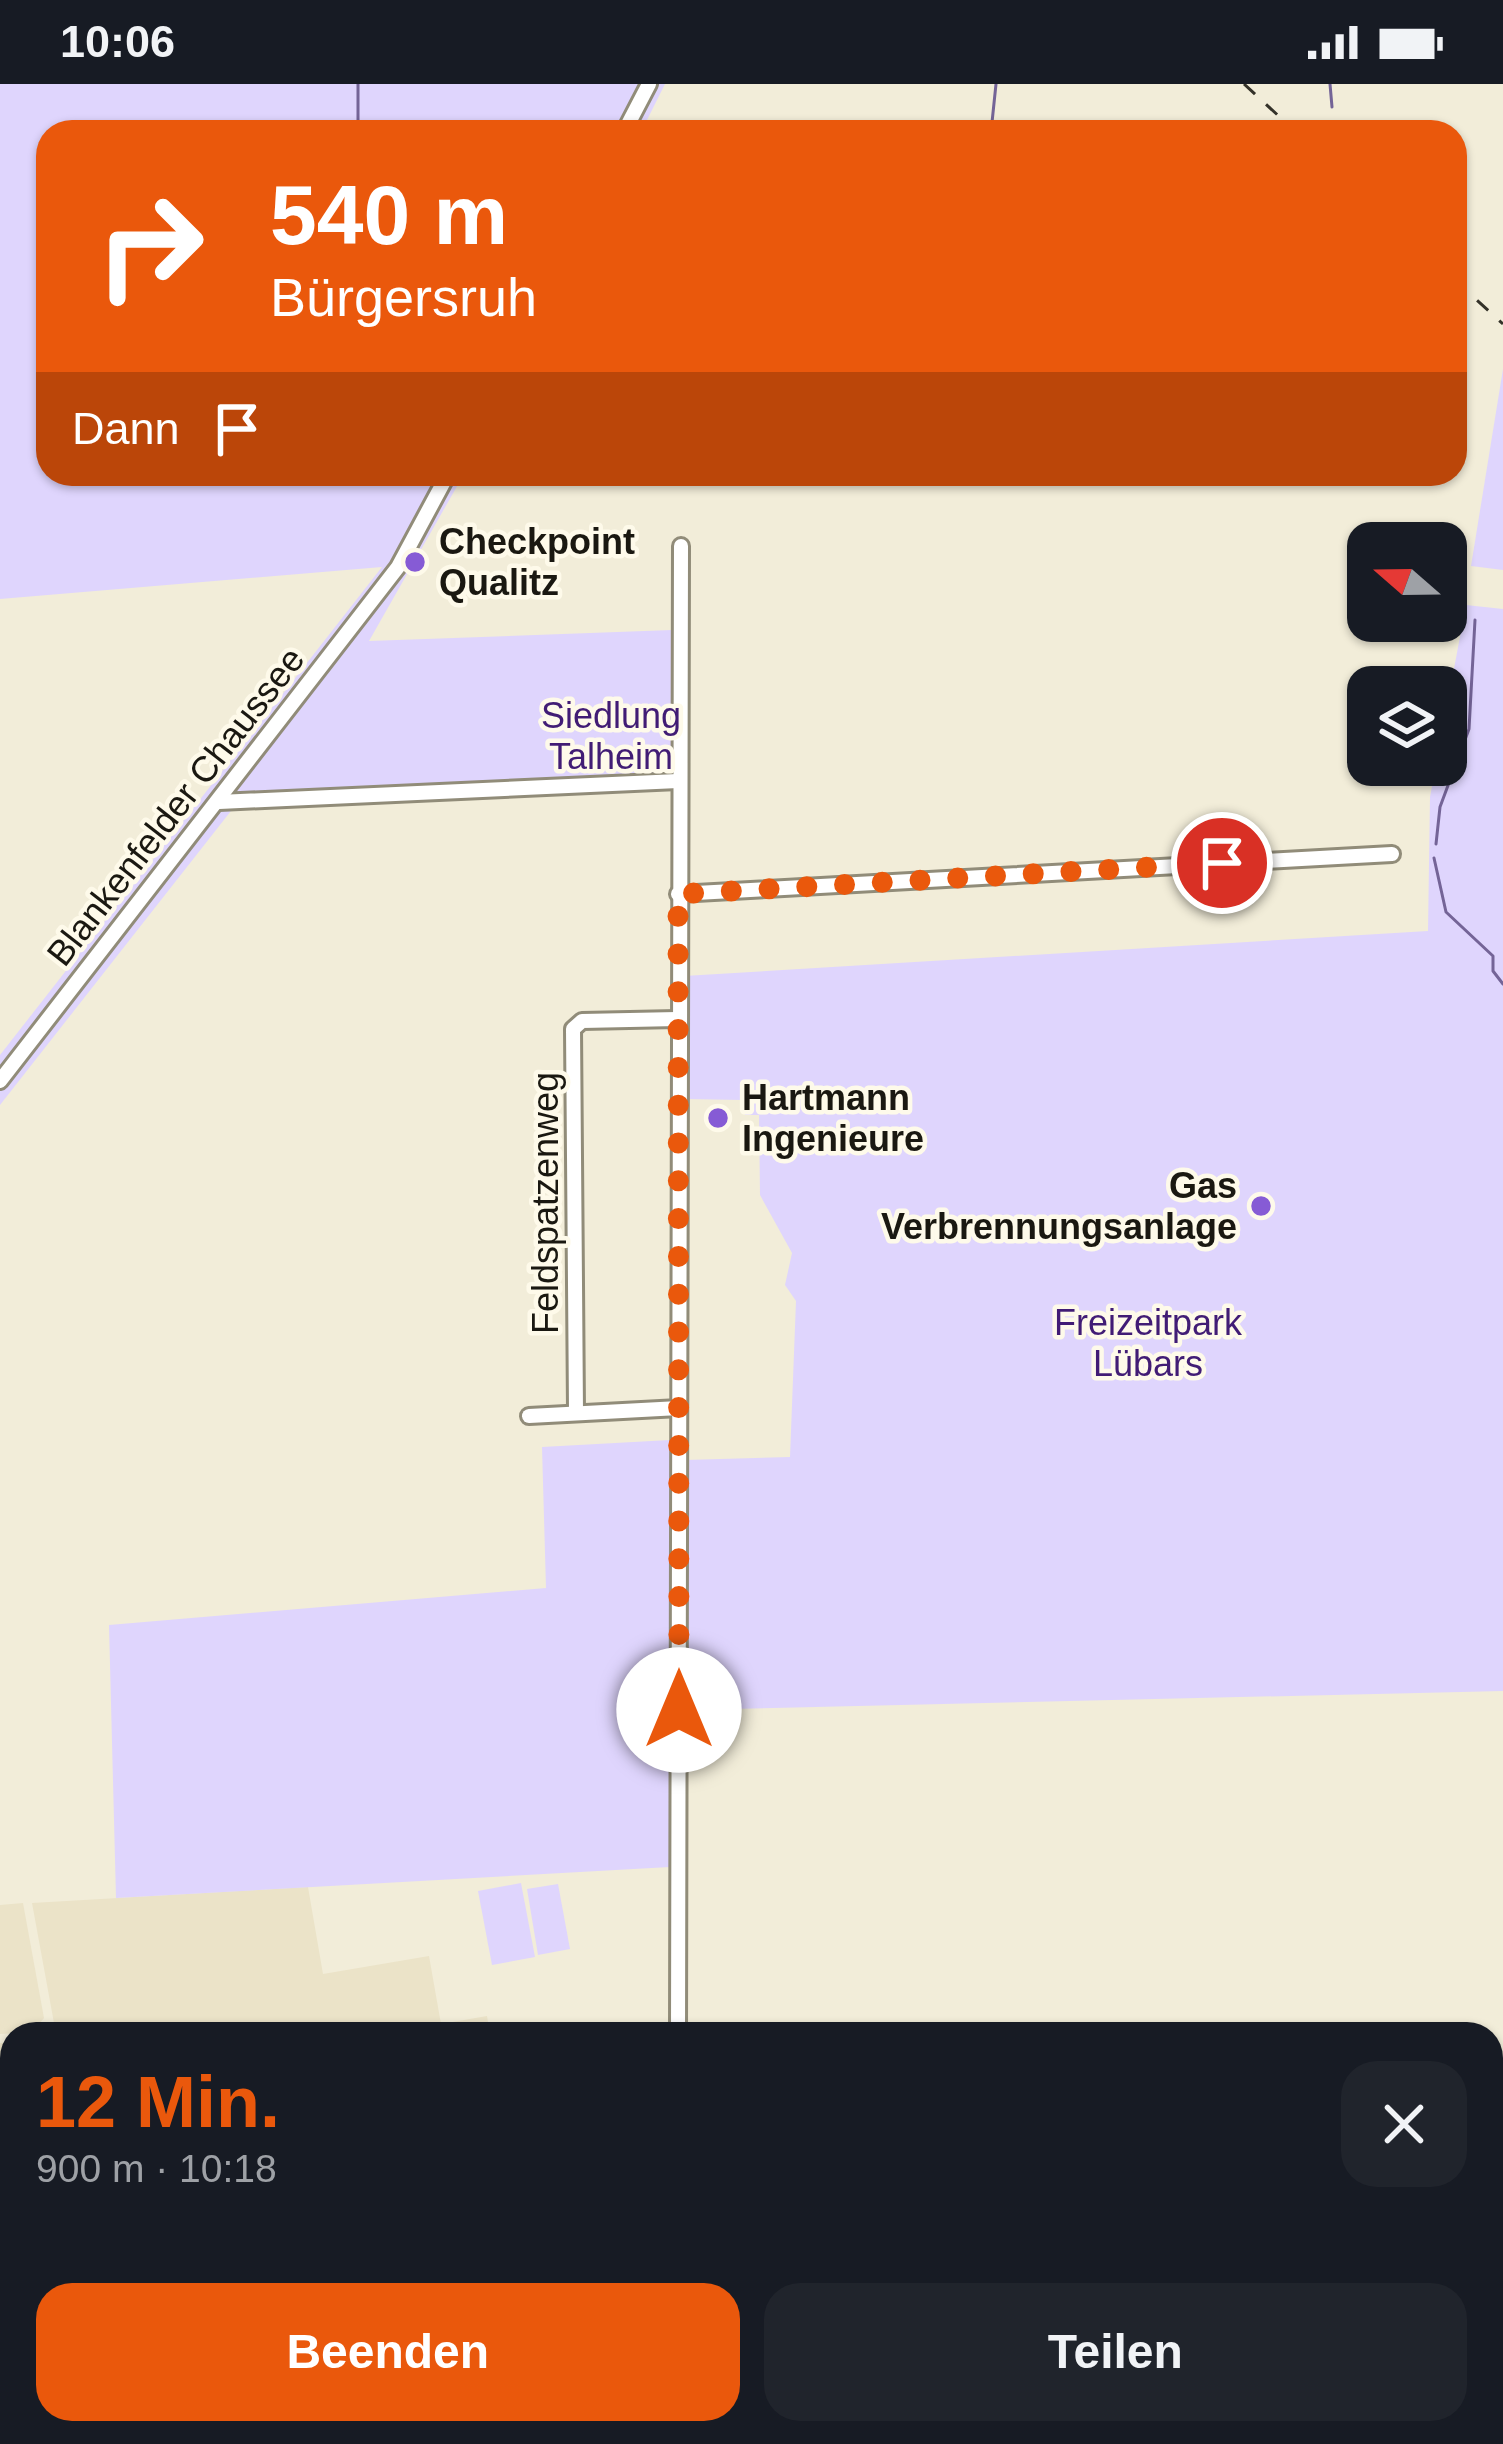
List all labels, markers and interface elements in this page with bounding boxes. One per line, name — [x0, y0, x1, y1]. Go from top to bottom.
text: 10:06 — [60, 16, 175, 67]
icon: right — [72, 168, 228, 324]
text: 540 m — [270, 168, 508, 262]
text: Bürgersruh — [270, 267, 537, 327]
icon: arrive — [204, 396, 270, 462]
text: Dann — [72, 403, 180, 454]
place label: Checkpoint Qualitz — [439, 521, 635, 603]
north arrow — [1347, 522, 1467, 642]
map controls — [1347, 522, 1467, 786]
marker: Checkpoint Qualitz — [402, 549, 428, 575]
street label: Blankenfelder Chaussee — [38, 639, 312, 973]
button: layers — [1347, 666, 1467, 786]
park label: Siedlung Talheim — [541, 695, 681, 777]
pin — [1171, 812, 1273, 914]
icon: arrive — [1189, 830, 1255, 896]
street label: Feldspatzenweg — [525, 1072, 566, 1334]
place label: Hartmann Ingenieure — [742, 1077, 924, 1159]
marker: Hartmann Ingenieure — [705, 1105, 731, 1131]
place label: Gas Verbrennungsanlage — [881, 1165, 1237, 1247]
marker: Gas Verbrennungsanlage — [1248, 1193, 1274, 1219]
park label: Freizeitpark Lübars — [1054, 1302, 1243, 1384]
position arrow — [616, 1647, 742, 1773]
button: close — [1341, 2061, 1467, 2187]
text: 12 Min. — [36, 2062, 280, 2142]
text: 900 m · 10:18 — [36, 2147, 277, 2190]
button: Beenden — [36, 2283, 740, 2421]
button: Teilen — [764, 2283, 1467, 2421]

